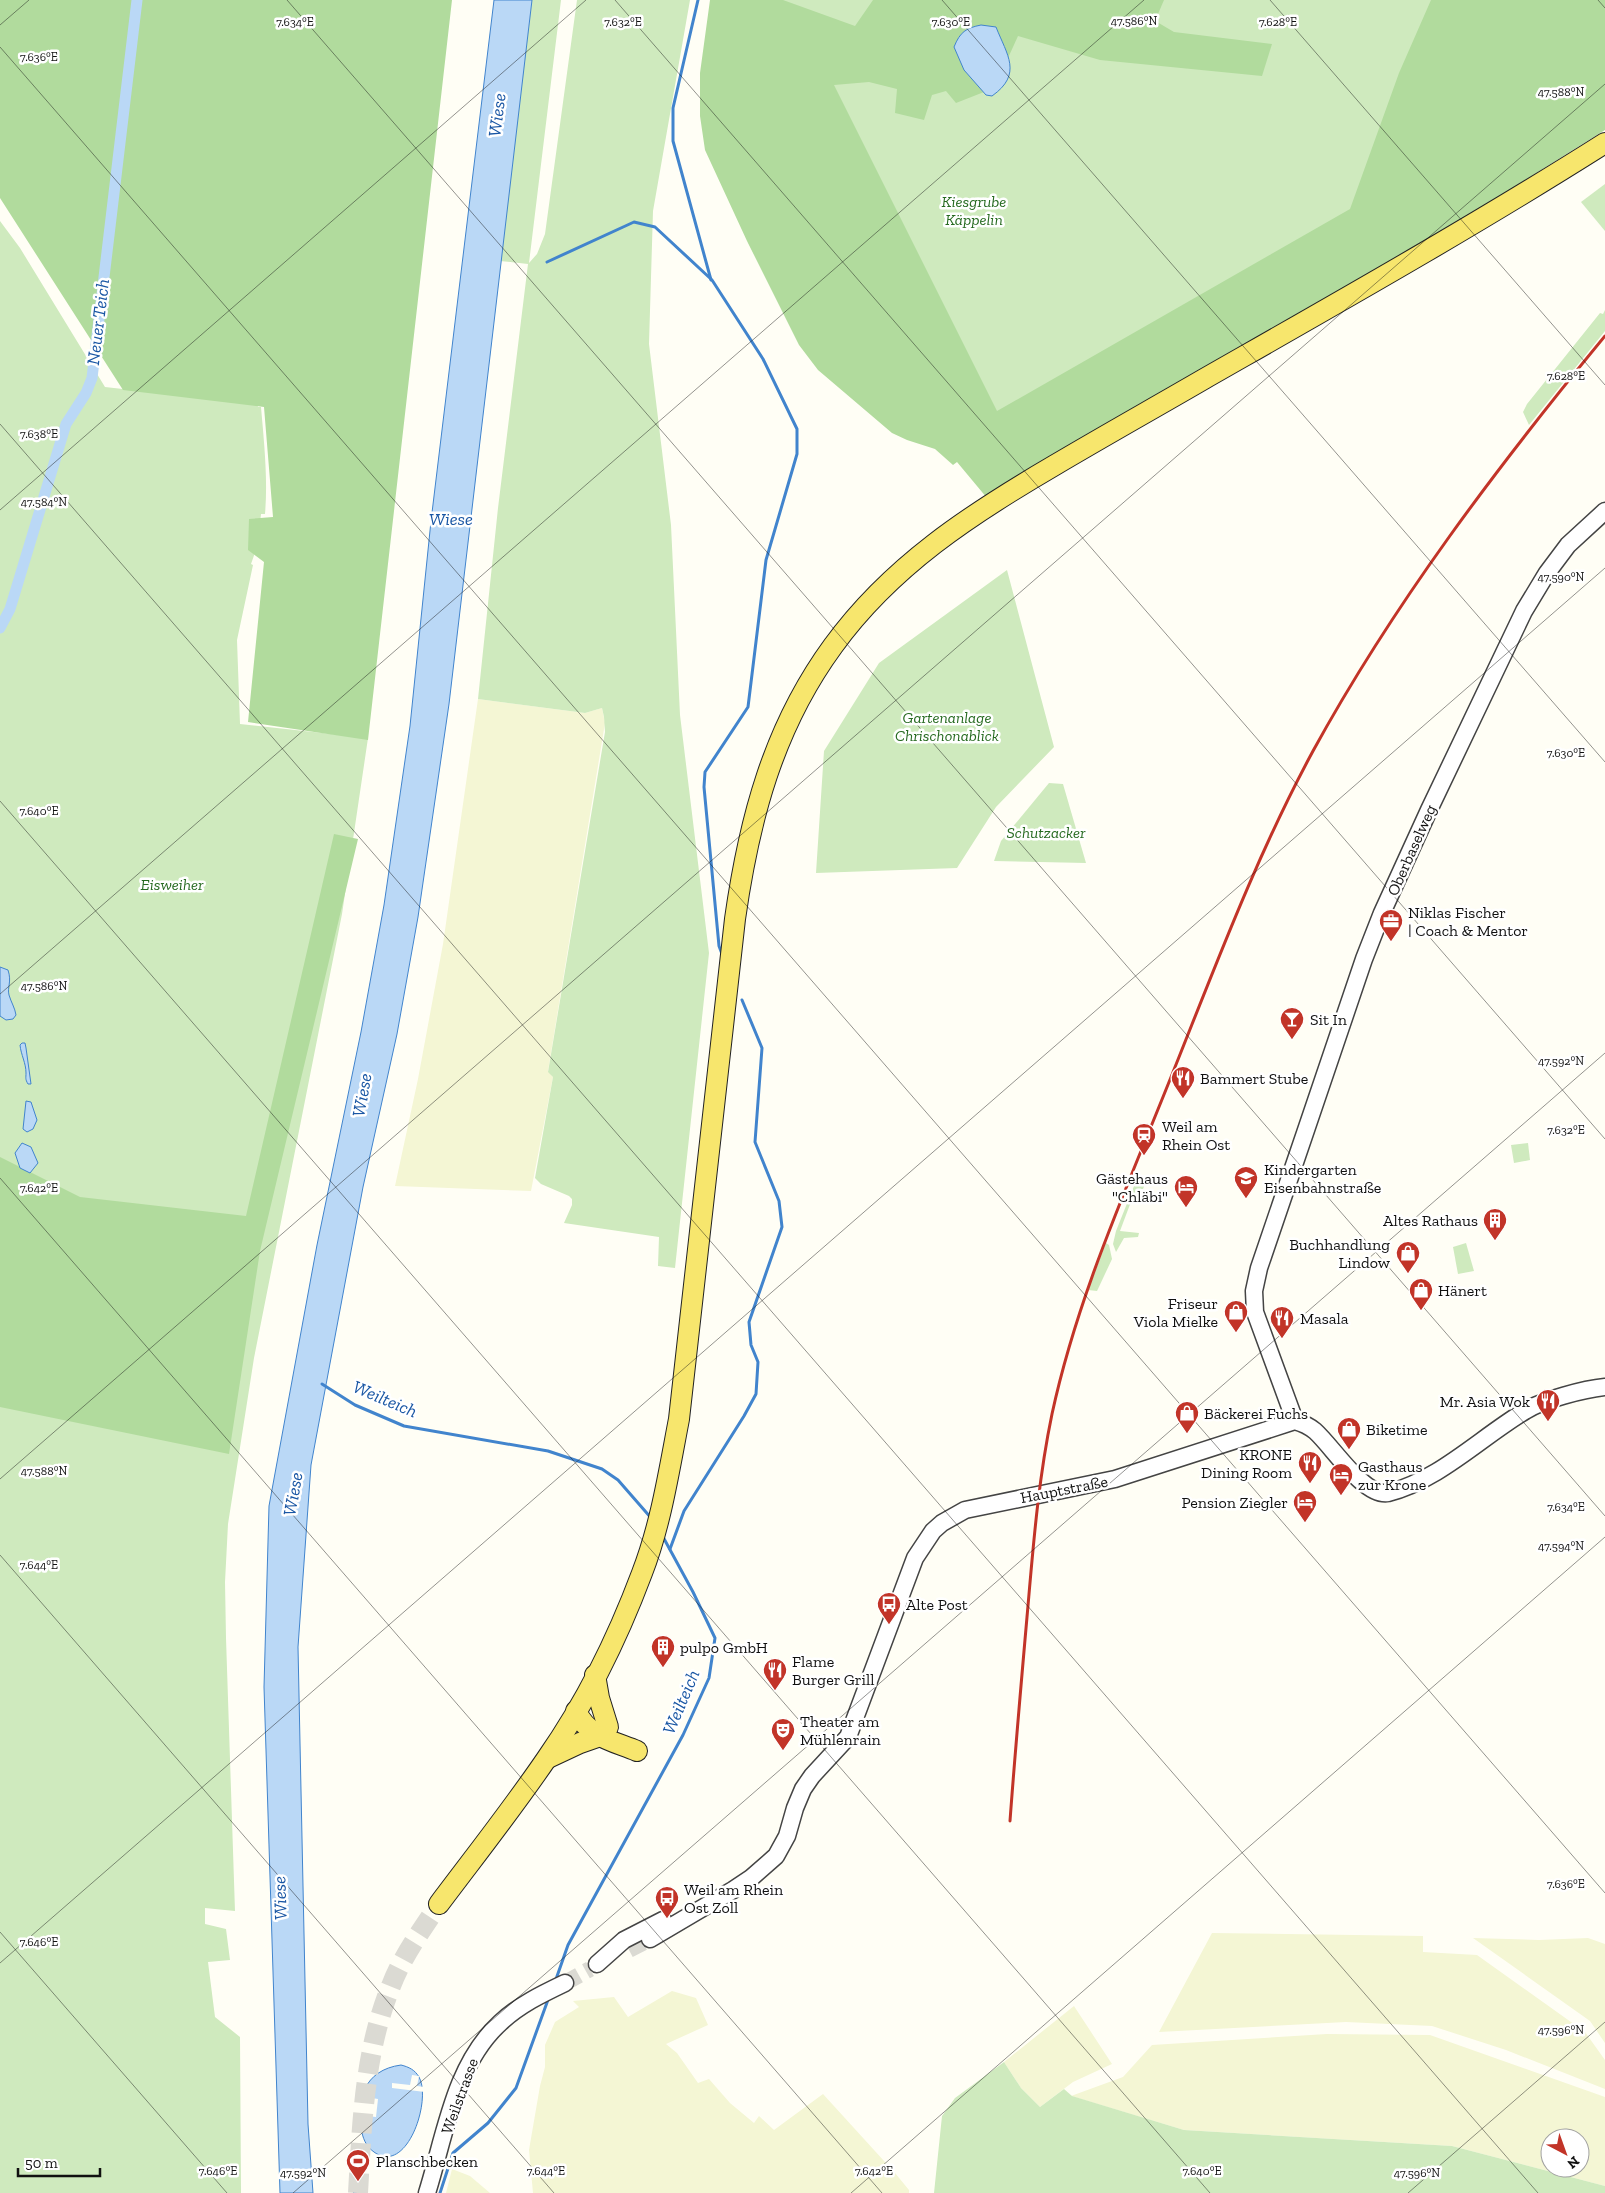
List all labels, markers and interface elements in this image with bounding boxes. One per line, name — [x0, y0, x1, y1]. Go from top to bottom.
text: 47.586°N — [1111, 14, 1157, 28]
text: 7.634°E — [276, 15, 314, 29]
text: 7.632°E — [604, 15, 642, 29]
text: 7.630°E — [932, 15, 970, 29]
text: 7.628°E — [1259, 15, 1297, 29]
text: 7.636°E — [20, 50, 58, 64]
text: 47.588°N — [1538, 85, 1584, 99]
water label: Wiese — [483, 92, 511, 138]
park label: Kiesgrube Käppelin — [942, 192, 1006, 229]
water label: Neuer Teich — [82, 278, 114, 366]
text: 7.628°E — [1547, 369, 1585, 383]
text: 7.638°E — [20, 427, 58, 441]
text: 47.584°N — [21, 495, 67, 509]
water label: Wiese — [429, 508, 473, 530]
text: 47.590°N — [1538, 570, 1585, 584]
park label: Gartenanlage Chrischonablick — [895, 708, 999, 745]
text: 7.630°E — [1547, 746, 1585, 760]
street label: Oberbaselweg — [1383, 802, 1440, 899]
text: 7.640°E — [20, 804, 58, 818]
park label: Schutzacker — [1006, 823, 1086, 842]
park label: Eisweiher — [141, 875, 204, 894]
place label: Niklas Fischer | Coach & Mentor — [1408, 903, 1528, 940]
office icon: Niklas Fischer | Coach & Mentor — [1378, 908, 1404, 942]
text: 47.586°N — [21, 979, 67, 993]
bar icon: Sit In — [1279, 1006, 1305, 1040]
place label: Sit In — [1310, 1010, 1348, 1029]
text: 47.592°N — [1538, 1054, 1584, 1068]
restaurant icon: Bammert Stube — [1170, 1065, 1196, 1099]
place label: Bammert Stube — [1200, 1069, 1308, 1088]
water label: Wiese — [347, 1071, 377, 1119]
place label: Weil am Rhein Ost — [1162, 1117, 1230, 1154]
station icon: Weil am Rhein Ost — [1131, 1122, 1157, 1156]
text: 7.632°E — [1547, 1123, 1585, 1137]
place label: Kindergarten Eisenbahnstraße — [1264, 1160, 1381, 1197]
school or university icon: Kindergarten Eisenbahnstraße — [1233, 1165, 1259, 1199]
place label: Gästehaus "Chläbi" — [1096, 1169, 1168, 1206]
hotel icon: Gästehaus "Chläbi" — [1173, 1174, 1199, 1208]
text: 7.642°E — [20, 1181, 58, 1195]
building icon: Altes Rathaus — [1482, 1207, 1508, 1241]
place label: Altes Rathaus — [1383, 1211, 1478, 1230]
place label: Buchhandlung Lindow — [1289, 1235, 1391, 1272]
shop icon: Buchhandlung Lindow — [1395, 1240, 1421, 1274]
shop icon: Hänert — [1408, 1277, 1434, 1311]
place label: Hänert — [1438, 1281, 1487, 1300]
place label: Friseur Viola Mielke — [1133, 1294, 1218, 1331]
shop icon: Friseur Viola Mielke — [1223, 1299, 1249, 1333]
restaurant icon: Masala — [1269, 1305, 1295, 1339]
place label: Masala — [1300, 1309, 1349, 1328]
water label: Weilteich — [349, 1376, 421, 1422]
restaurant icon: Mr. Asia Wok — [1535, 1388, 1561, 1422]
place label: Mr. Asia Wok — [1440, 1392, 1531, 1411]
shop icon: Bäckerei Fuchs — [1174, 1400, 1200, 1434]
place label: Bäckerei Fuchs — [1204, 1404, 1308, 1423]
shop icon: Biketime — [1336, 1416, 1362, 1450]
place label: Biketime — [1366, 1420, 1427, 1439]
place label: KRONE Dining Room — [1201, 1445, 1292, 1482]
restaurant icon: KRONE Dining Room — [1297, 1450, 1323, 1484]
place label: Gasthaus zur Krone — [1358, 1457, 1426, 1494]
hotel icon: Gasthaus zur Krone — [1328, 1462, 1354, 1496]
text: 47.588°N — [21, 1464, 67, 1478]
water label: Wiese — [278, 1470, 308, 1518]
street label: Hauptstraße — [1019, 1472, 1109, 1507]
hotel icon: Pension Ziegler — [1292, 1489, 1318, 1523]
place label: Pension Ziegler — [1181, 1493, 1288, 1512]
text: 7.634°E — [1547, 1500, 1585, 1514]
text: 47.594°N — [1538, 1539, 1584, 1553]
text: 7.644°E — [20, 1558, 58, 1572]
bus stop icon: Alte Post — [876, 1591, 902, 1625]
place label: Alte Post — [906, 1595, 968, 1614]
building icon: pulpo GmbH — [650, 1634, 676, 1668]
place label: pulpo GmbH — [680, 1638, 768, 1657]
place label: Flame Burger Grill — [792, 1652, 875, 1689]
restaurant icon: Flame Burger Grill — [762, 1657, 788, 1691]
water label: Weilteich — [658, 1666, 704, 1738]
place label: Theater am Mühlenrain — [800, 1712, 882, 1749]
theatre icon: Theater am Mühlenrain — [770, 1717, 796, 1751]
water label: Wiese — [268, 1876, 292, 1920]
text: 7.636°E — [1547, 1877, 1585, 1891]
place label: Weil am Rhein Ost Zoll — [684, 1880, 784, 1917]
bus stop icon: Weil am Rhein Ost Zoll — [654, 1885, 680, 1919]
text: 7.646°E — [20, 1935, 58, 1949]
text: 47.596°N — [1538, 2023, 1584, 2037]
street label: Weilstrasse — [437, 2056, 482, 2137]
north arrow — [1540, 2128, 1590, 2178]
scale bar — [18, 2146, 100, 2178]
sports icon: Planschbecken — [345, 2148, 371, 2182]
place label: Planschbecken — [376, 2152, 479, 2171]
text: N — [1563, 2153, 1583, 2173]
text: 50 m — [25, 2154, 58, 2172]
text: 7.646°E — [199, 2164, 237, 2178]
text: 7.644°E — [527, 2164, 565, 2178]
text: 7.642°E — [855, 2164, 893, 2178]
text: 7.640°E — [1183, 2164, 1221, 2178]
text: 47.592°N — [280, 2166, 326, 2180]
text: 47.596°N — [1394, 2166, 1440, 2180]

